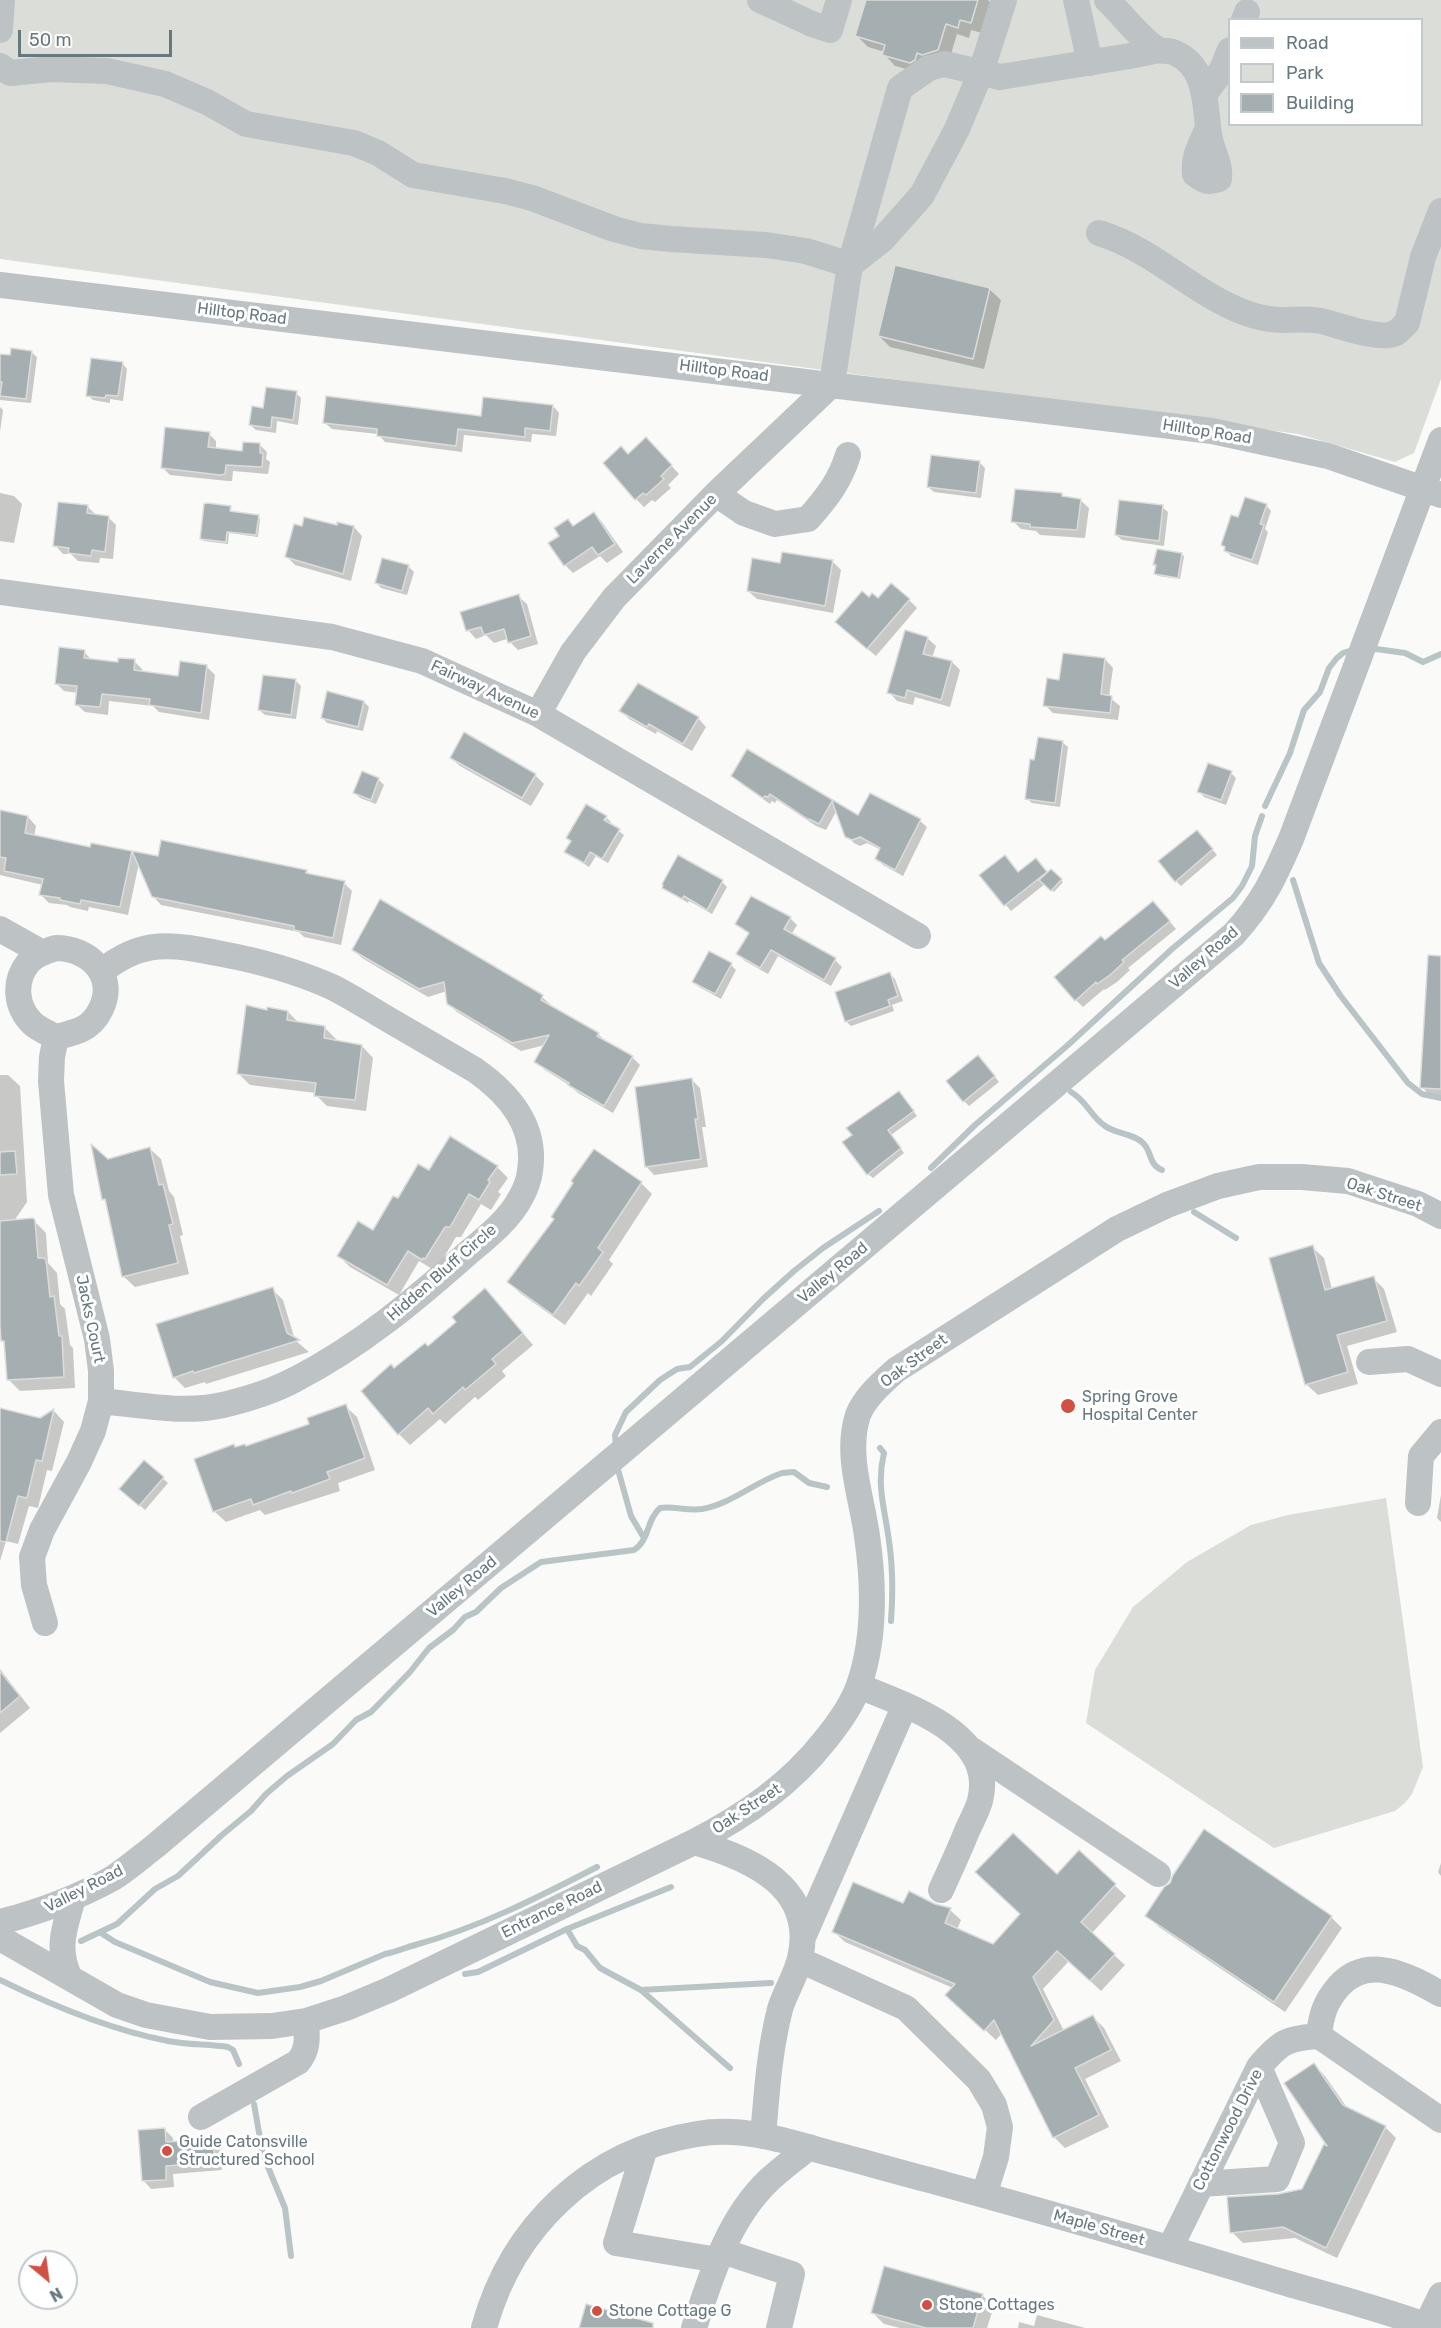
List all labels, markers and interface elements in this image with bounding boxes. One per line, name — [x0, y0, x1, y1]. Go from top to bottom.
scale bar — [21, 18, 176, 56]
legend — [1228, 18, 1423, 126]
text: 50 m — [29, 29, 72, 51]
text: Road — [1286, 32, 1329, 54]
text: Park — [1286, 62, 1323, 84]
text: Building — [1286, 92, 1354, 114]
street label: Hilltop Road — [196, 299, 288, 329]
street label: Hilltop Road — [678, 356, 770, 386]
street label: Hilltop Road — [1161, 415, 1253, 449]
street label: Laverne Avenue — [623, 490, 721, 588]
street label: Fairway Avenue — [428, 656, 542, 724]
street label: Valley Road — [1165, 923, 1243, 993]
street label: Oak Street — [1344, 1174, 1424, 1216]
street label: Hidden Bluff Circle — [384, 1220, 500, 1326]
street label: Valley Road — [794, 1238, 872, 1308]
street label: Jacks Court — [71, 1273, 109, 1365]
street label: Oak Street — [877, 1330, 951, 1392]
place label: Spring Grove Hospital Center — [1082, 1387, 1198, 1425]
marker: Spring Grove Hospital Center — [1059, 1397, 1077, 1415]
street label: Valley Road — [423, 1552, 501, 1622]
street label: Oak Street — [709, 1780, 785, 1838]
street label: Valley Road — [42, 1861, 126, 1917]
street label: Entrance Road — [499, 1877, 605, 1943]
street label: Cottonwood Drive — [1189, 2066, 1267, 2194]
place label: Guide Catonsville Structured School — [179, 2132, 315, 2170]
marker: Guide Catonsville Structured School — [160, 2144, 174, 2158]
street label: Maple Street — [1051, 2206, 1147, 2250]
north arrow — [18, 2250, 78, 2310]
text: N — [46, 2283, 66, 2306]
place label: Stone Cottages — [939, 2295, 1055, 2315]
marker: Stone Cottages — [920, 2298, 934, 2312]
place label: Stone Cottage G — [609, 2301, 731, 2321]
marker: Stone Cottage G — [590, 2304, 604, 2318]

